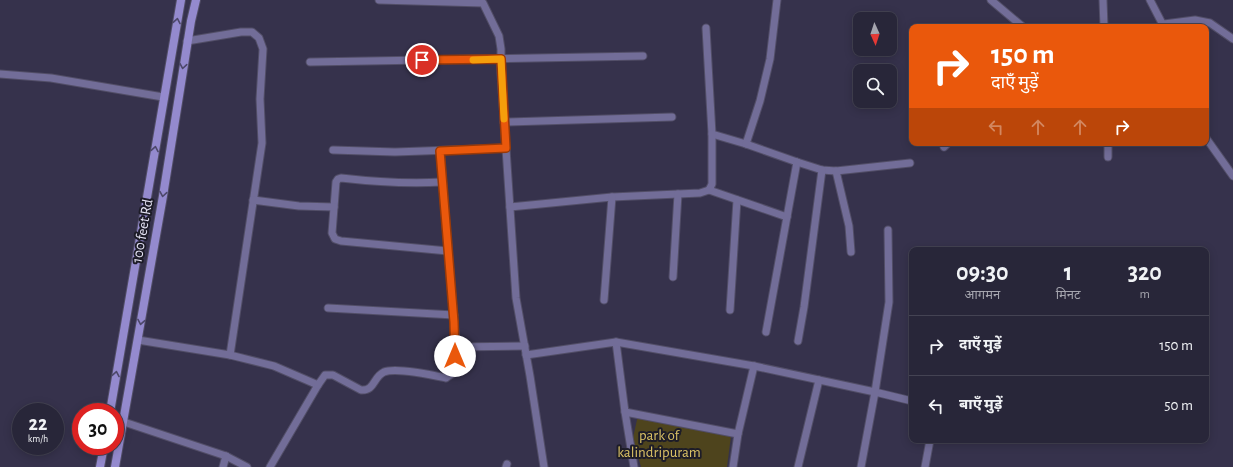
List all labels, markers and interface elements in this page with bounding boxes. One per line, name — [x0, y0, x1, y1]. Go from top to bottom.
north arrow — [853, 12, 897, 56]
map controls — [853, 12, 897, 108]
one-way arrow — [172, 18, 181, 24]
icon: right — [925, 40, 977, 92]
text: 150 m — [991, 41, 1055, 69]
pin — [405, 43, 439, 77]
icon: arrive — [411, 49, 433, 71]
one-way arrow — [180, 63, 188, 69]
button: search — [853, 64, 897, 108]
text: दाएँ मुड़ें — [991, 74, 1039, 92]
icon: left — [985, 116, 1007, 138]
icon: ahead — [1027, 116, 1049, 138]
icon: ahead — [1069, 116, 1091, 138]
icon: right — [1111, 116, 1133, 138]
one-way arrow — [150, 146, 158, 152]
one-way arrow — [159, 191, 168, 197]
street label: 100 feet Rd — [130, 198, 156, 264]
text: 09:30 — [956, 261, 1009, 285]
text: 1 — [1064, 261, 1072, 285]
text: 320 — [1128, 261, 1162, 285]
text: m — [1140, 288, 1150, 301]
text: आगमन — [965, 289, 1000, 302]
text: मिनट — [1056, 289, 1081, 302]
one-way arrow — [137, 319, 145, 325]
position arrow — [434, 335, 476, 377]
icon: right — [925, 335, 947, 357]
text: दाएँ मुड़ें — [959, 337, 1002, 352]
text: 150 m — [1159, 338, 1193, 353]
one-way arrow — [111, 370, 120, 377]
icon: left — [925, 395, 947, 417]
text: बाएँ मुड़ें — [959, 397, 1002, 412]
text: 50 m — [1164, 398, 1193, 413]
speed limit sign: 30 — [72, 403, 124, 455]
text: 22 — [29, 414, 47, 434]
park label: park of kalindripuram — [617, 428, 701, 460]
text: km/h — [28, 434, 48, 444]

